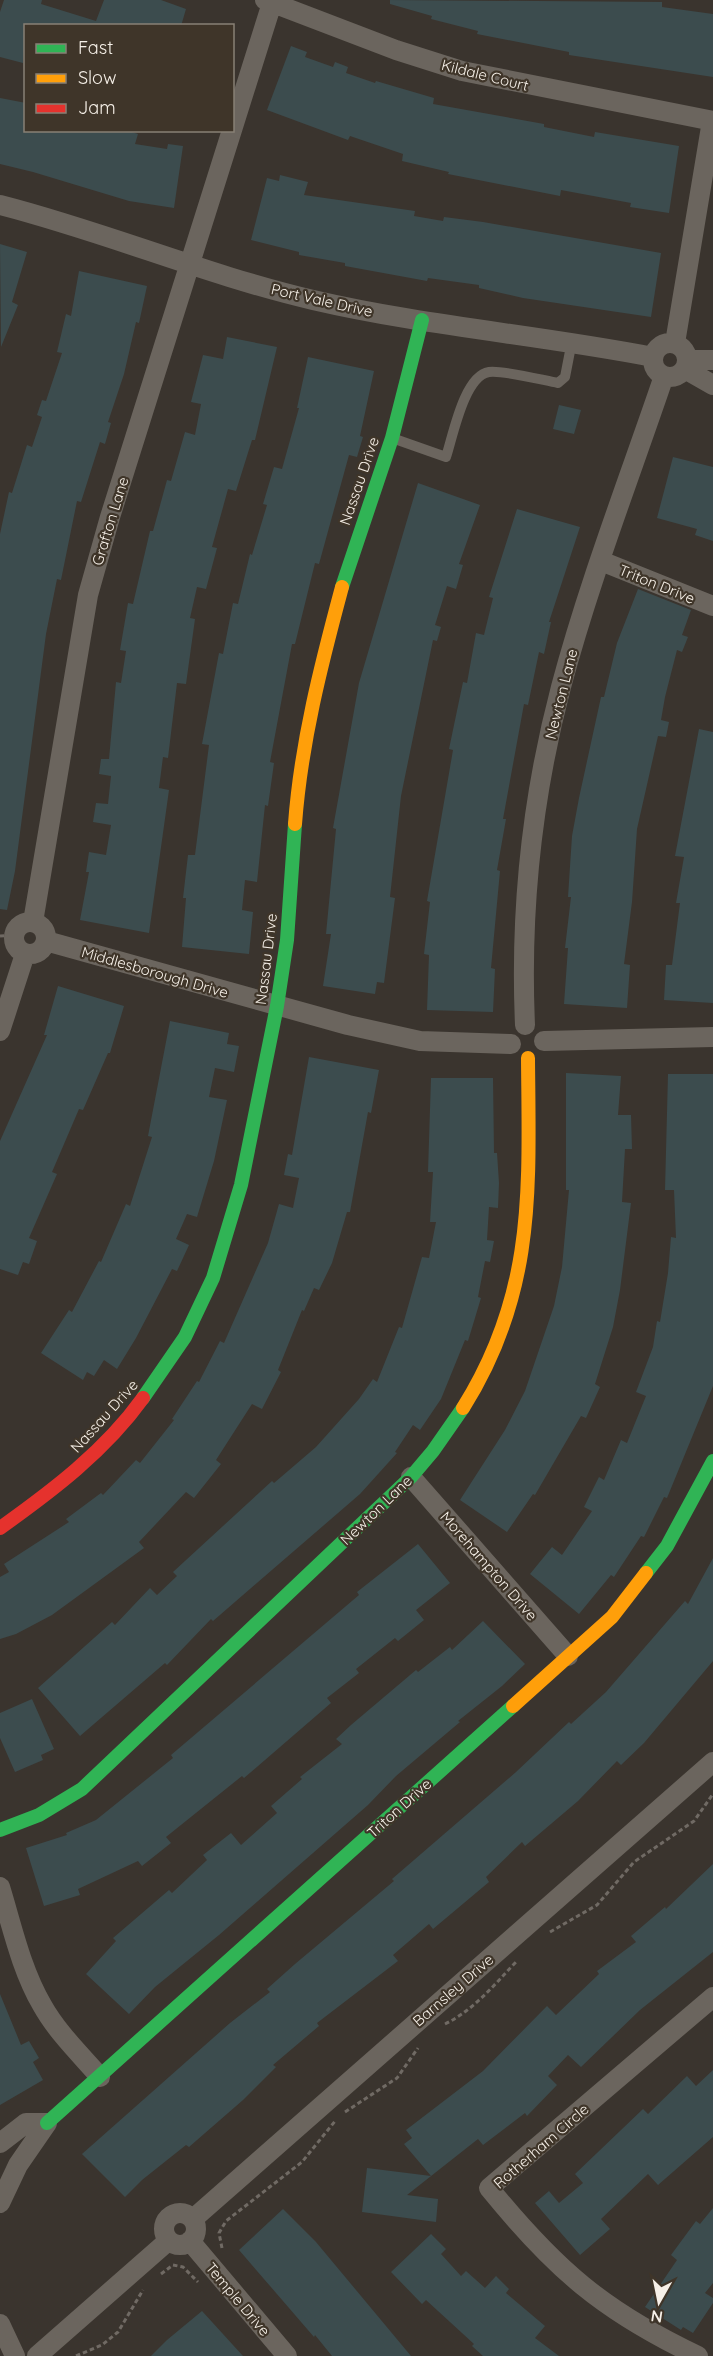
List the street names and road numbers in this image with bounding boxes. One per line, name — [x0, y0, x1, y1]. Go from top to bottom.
street label: Kildale Court — [440, 55, 530, 95]
street label: Port Vale Drive — [269, 279, 375, 321]
street label: Nassau Drive — [335, 434, 383, 528]
street label: Grafton Lane — [88, 474, 132, 568]
street label: Triton Drive — [616, 560, 698, 608]
street label: Newton Lane — [541, 647, 581, 741]
street label: Nassau Drive — [251, 912, 281, 1006]
street label: Middlesborough Drive — [79, 942, 231, 1002]
street label: Nassau Drive — [66, 1375, 142, 1457]
street label: Newton Lane — [336, 1471, 416, 1549]
street label: Morehampton Drive — [436, 1507, 542, 1625]
street label: Triton Drive — [363, 1774, 435, 1842]
street label: Barnsley Drive — [409, 1950, 497, 2030]
street label: Rotherham Circle — [489, 2099, 593, 2193]
street label: Temple Drive — [202, 2258, 274, 2340]

